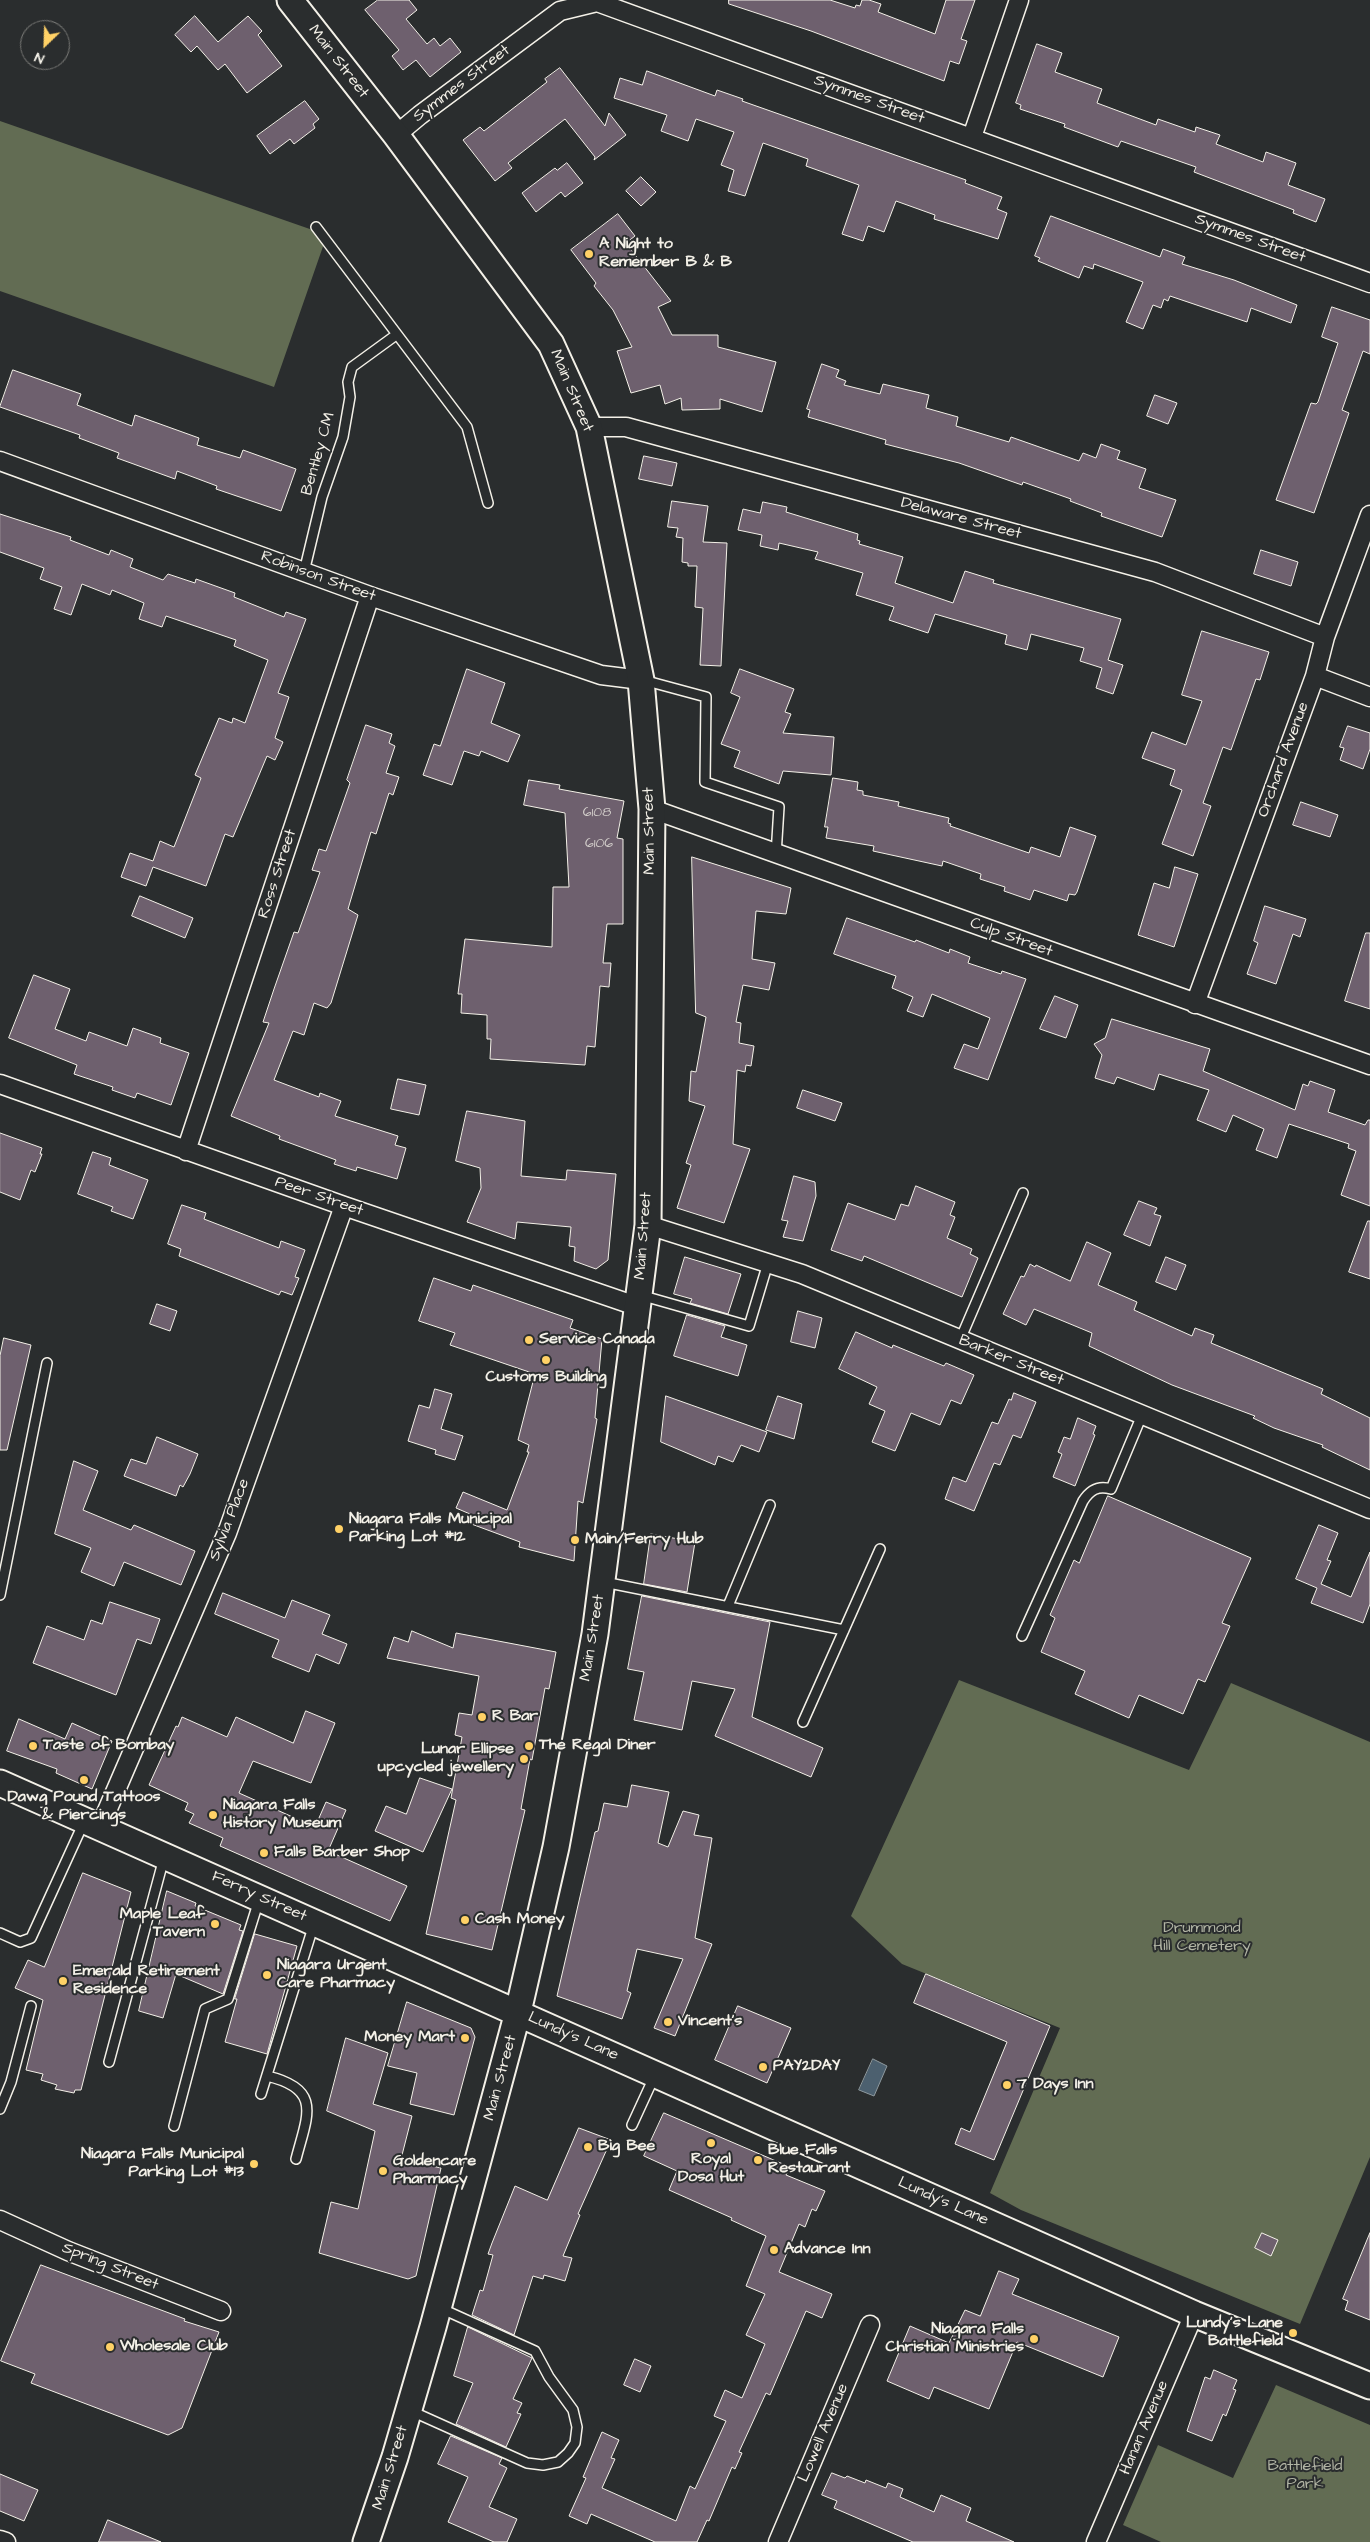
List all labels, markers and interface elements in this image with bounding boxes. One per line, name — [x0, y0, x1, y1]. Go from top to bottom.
north arrow — [20, 20, 70, 70]
street label: Main Street — [303, 22, 373, 102]
street label: Symmes Street — [410, 41, 514, 127]
text: N — [31, 47, 47, 69]
street label: Symmes Street — [811, 71, 927, 129]
street label: Symmes Street — [1192, 210, 1308, 268]
place label: A Night to Remember B & B — [599, 235, 732, 273]
marker: A Night to Remember B & B — [583, 248, 595, 260]
street label: Main Street — [545, 347, 597, 435]
street label: Bentley CM — [298, 410, 340, 498]
street label: Delaware Street — [899, 494, 1023, 544]
street label: Robinson Street — [258, 547, 378, 607]
street label: Orchard Avenue — [1254, 700, 1314, 820]
street label: Main Street — [640, 787, 660, 875]
house number: 6108 — [583, 805, 611, 821]
street label: Ross Street — [255, 827, 301, 921]
house number: 6106 — [585, 836, 613, 852]
street label: Culp Street — [967, 914, 1055, 962]
street label: Peer Street — [272, 1173, 366, 1221]
street label: Main Street — [631, 1192, 657, 1280]
place label: Service Canada — [539, 1330, 655, 1350]
street label: Barker Street — [956, 1331, 1066, 1391]
marker: Service Canada — [523, 1334, 535, 1346]
marker: Customs Building — [540, 1354, 552, 1366]
place label: Customs Building — [485, 1368, 607, 1388]
street label: Sylvia Place — [206, 1476, 254, 1564]
place label: Niagara Falls Municipal Parking Lot #12 — [349, 1510, 512, 1548]
marker: Niagara Falls Municipal Parking Lot #12 — [333, 1523, 345, 1535]
place label: Main/Ferry Hub — [585, 1530, 703, 1550]
marker: Main/Ferry Hub — [569, 1534, 581, 1546]
street label: Main Street — [577, 1593, 609, 1683]
place label: R Bar — [492, 1707, 538, 1727]
marker: R Bar — [476, 1711, 488, 1723]
place label: Taste of Bombay — [43, 1736, 174, 1756]
place label: The Regal Diner — [539, 1736, 656, 1756]
marker: Taste of Bombay — [27, 1740, 39, 1752]
place label: Lunar Ellipse upcycled jewellery — [378, 1740, 514, 1778]
marker: The Regal Diner — [523, 1740, 535, 1752]
marker: Lunar Ellipse upcycled jewellery — [518, 1753, 530, 1765]
marker: Dawg Pound Tattoos & Piercings — [78, 1774, 90, 1786]
place label: Dawg Pound Tattoos & Piercings — [7, 1788, 161, 1826]
place label: Niagara Falls History Museum — [223, 1796, 341, 1834]
marker: Niagara Falls History Museum — [207, 1809, 219, 1821]
place label: Falls Barber Shop — [274, 1843, 410, 1863]
marker: Falls Barber Shop — [258, 1847, 270, 1859]
street label: Ferry Street — [209, 1867, 309, 1927]
place label: Maple Leaf Tavern — [120, 1905, 205, 1943]
place label: Cash Money — [475, 1910, 564, 1930]
marker: Cash Money — [459, 1914, 471, 1926]
marker: Maple Leaf Tavern — [209, 1918, 221, 1930]
park label: Drummond Hill Cemetery — [1153, 1919, 1251, 1957]
place label: Niagara Urgent Care Pharmacy — [277, 1956, 395, 1994]
place label: Emerald Retirement Residence — [73, 1962, 220, 2000]
marker: Niagara Urgent Care Pharmacy — [261, 1969, 273, 1981]
marker: Emerald Retirement Residence — [57, 1975, 69, 1987]
street label: Lundy's Lane — [525, 2008, 621, 2066]
place label: Vincent's — [678, 2012, 742, 2032]
marker: Vincent's — [662, 2016, 674, 2028]
place label: Money Mart — [364, 2028, 455, 2048]
marker: Money Mart — [459, 2032, 471, 2044]
street label: Main Street — [480, 2033, 522, 2123]
place label: PAY2DAY — [773, 2057, 840, 2077]
marker: PAY2DAY — [757, 2061, 769, 2073]
place label: 7 Days Inn — [1017, 2075, 1093, 2095]
marker: 7 Days Inn — [1001, 2079, 1013, 2091]
place label: Big Bee — [598, 2137, 655, 2157]
marker: Royal Dosa Hut — [705, 2137, 717, 2149]
marker: Big Bee — [582, 2141, 594, 2153]
place label: Blue Falls Restaurant — [768, 2141, 850, 2179]
place label: Niagara Falls Municipal Parking Lot #13 — [81, 2145, 244, 2183]
place label: Royal Dosa Hut — [678, 2150, 744, 2188]
place label: Goldencare Pharmacy — [393, 2152, 476, 2190]
marker: Blue Falls Restaurant — [752, 2154, 764, 2166]
marker: Niagara Falls Municipal Parking Lot #13 — [248, 2158, 260, 2170]
marker: Goldencare Pharmacy — [377, 2165, 389, 2177]
street label: Lundy's Lane — [895, 2173, 991, 2231]
street label: Spring Street — [59, 2239, 161, 2295]
place label: Advance Inn — [784, 2240, 871, 2260]
marker: Advance Inn — [768, 2244, 780, 2256]
place label: Lundy's Lane Battlefield — [1186, 2314, 1283, 2352]
place label: Niagara Falls Christian Ministries — [886, 2320, 1024, 2358]
marker: Lundy's Lane Battlefield — [1287, 2327, 1299, 2339]
marker: Niagara Falls Christian Ministries — [1028, 2333, 1040, 2345]
place label: Wholesale Club — [120, 2337, 228, 2357]
marker: Wholesale Club — [104, 2341, 116, 2353]
street label: Hanan Avenue — [1117, 2378, 1173, 2478]
street label: Lowell Avenue — [795, 2381, 853, 2485]
street label: Main Street — [369, 2423, 413, 2513]
park label: Battlefield Park — [1268, 2457, 1342, 2495]

